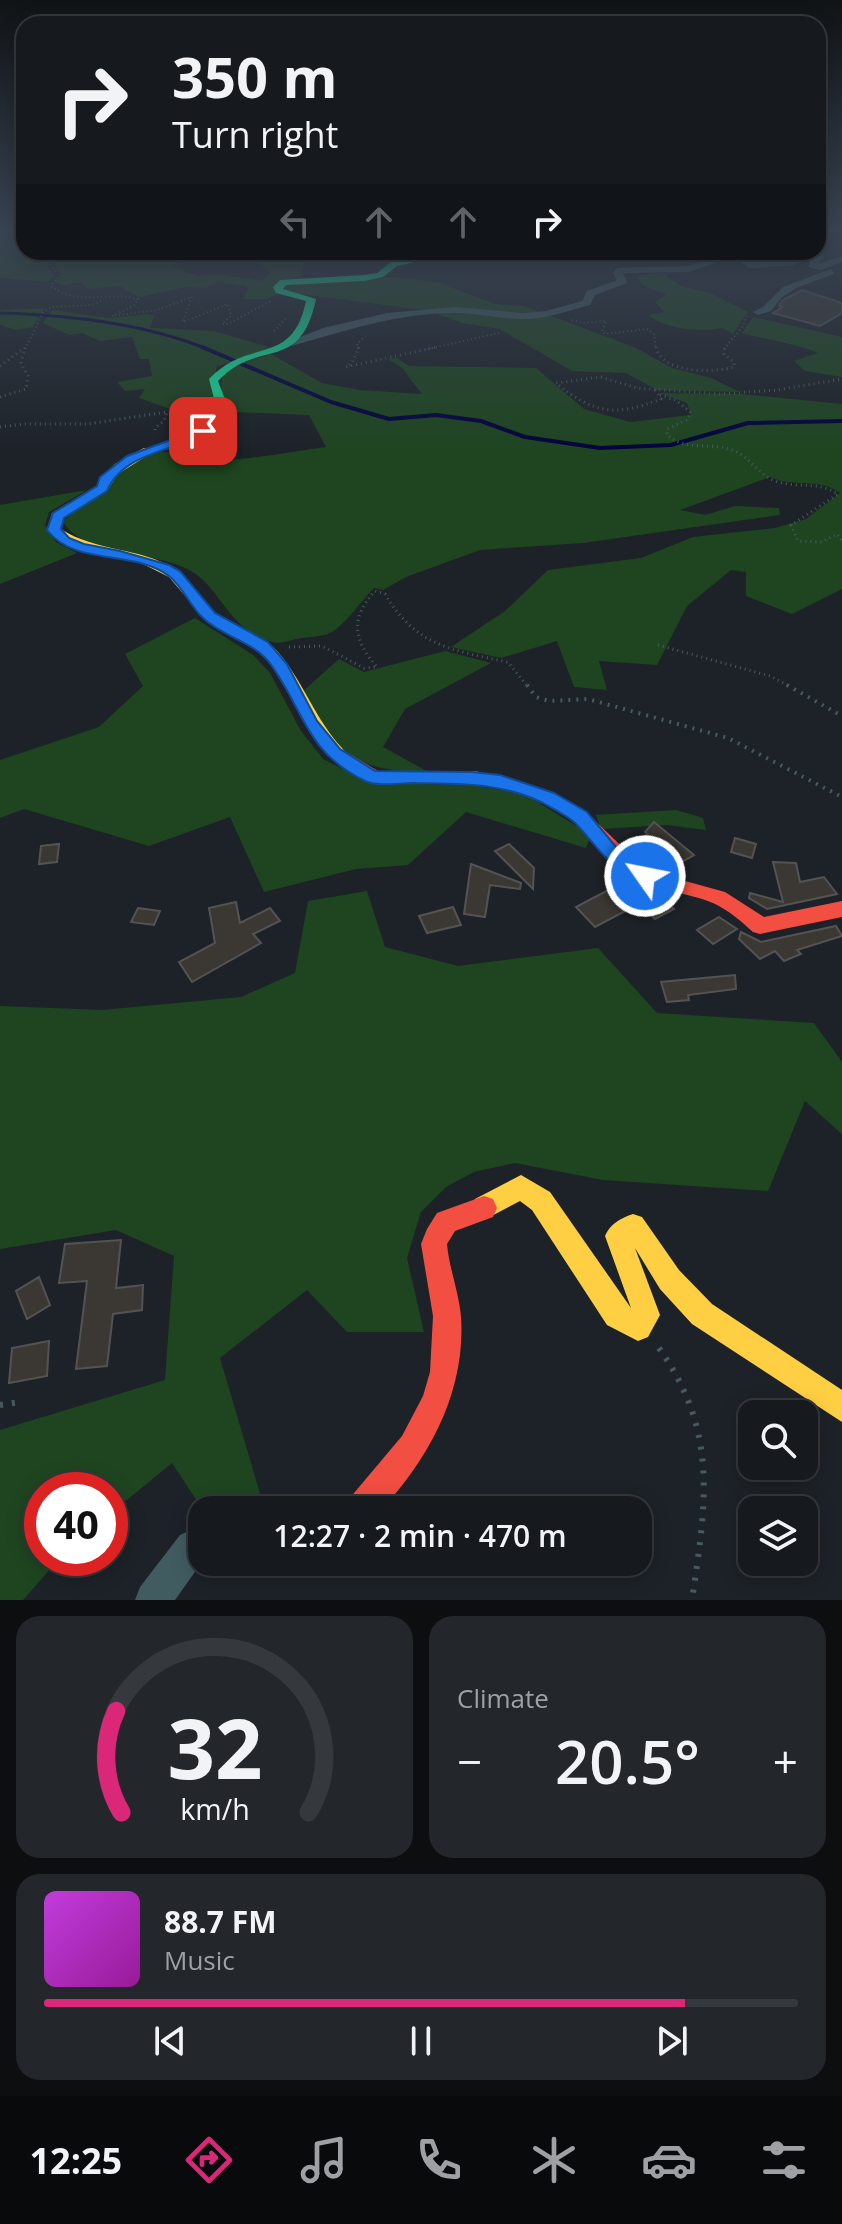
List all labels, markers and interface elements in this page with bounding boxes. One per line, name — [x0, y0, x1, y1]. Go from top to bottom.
text: 350 m — [172, 38, 338, 114]
icon: right — [40, 48, 144, 152]
text: Turn right — [172, 110, 338, 159]
icon: left — [273, 200, 317, 244]
icon: ahead — [357, 200, 401, 244]
icon: ahead — [441, 200, 485, 244]
icon: right — [525, 200, 569, 244]
pin — [169, 397, 237, 465]
icon: arrive — [181, 409, 225, 453]
position arrow — [603, 834, 687, 918]
map controls — [738, 1400, 818, 1576]
button: search — [738, 1400, 818, 1480]
speed limit sign: 40 — [24, 1472, 128, 1576]
button: layers — [738, 1496, 818, 1576]
text: 12:27 · 2 min · 470 m — [273, 1515, 567, 1556]
text: Climate — [457, 1680, 549, 1716]
text: 32 — [167, 1690, 262, 1803]
text: 20.5° — [555, 1720, 700, 1802]
text: − — [457, 1731, 482, 1791]
text: + — [773, 1731, 798, 1791]
text: km/h — [180, 1789, 249, 1828]
text: 88.7 FM — [164, 1901, 277, 1942]
text: Music — [164, 1942, 235, 1978]
icon: previous — [148, 2019, 192, 2063]
icon: pause — [399, 2019, 443, 2063]
icon: next — [650, 2019, 694, 2063]
icon: directions — [181, 2132, 237, 2188]
icon: music — [296, 2132, 352, 2188]
icon: phone — [411, 2132, 467, 2188]
icon: climate — [526, 2132, 582, 2188]
icon: car — [641, 2132, 697, 2188]
icon: filters — [756, 2132, 812, 2188]
text: 12:25 — [30, 2136, 122, 2185]

